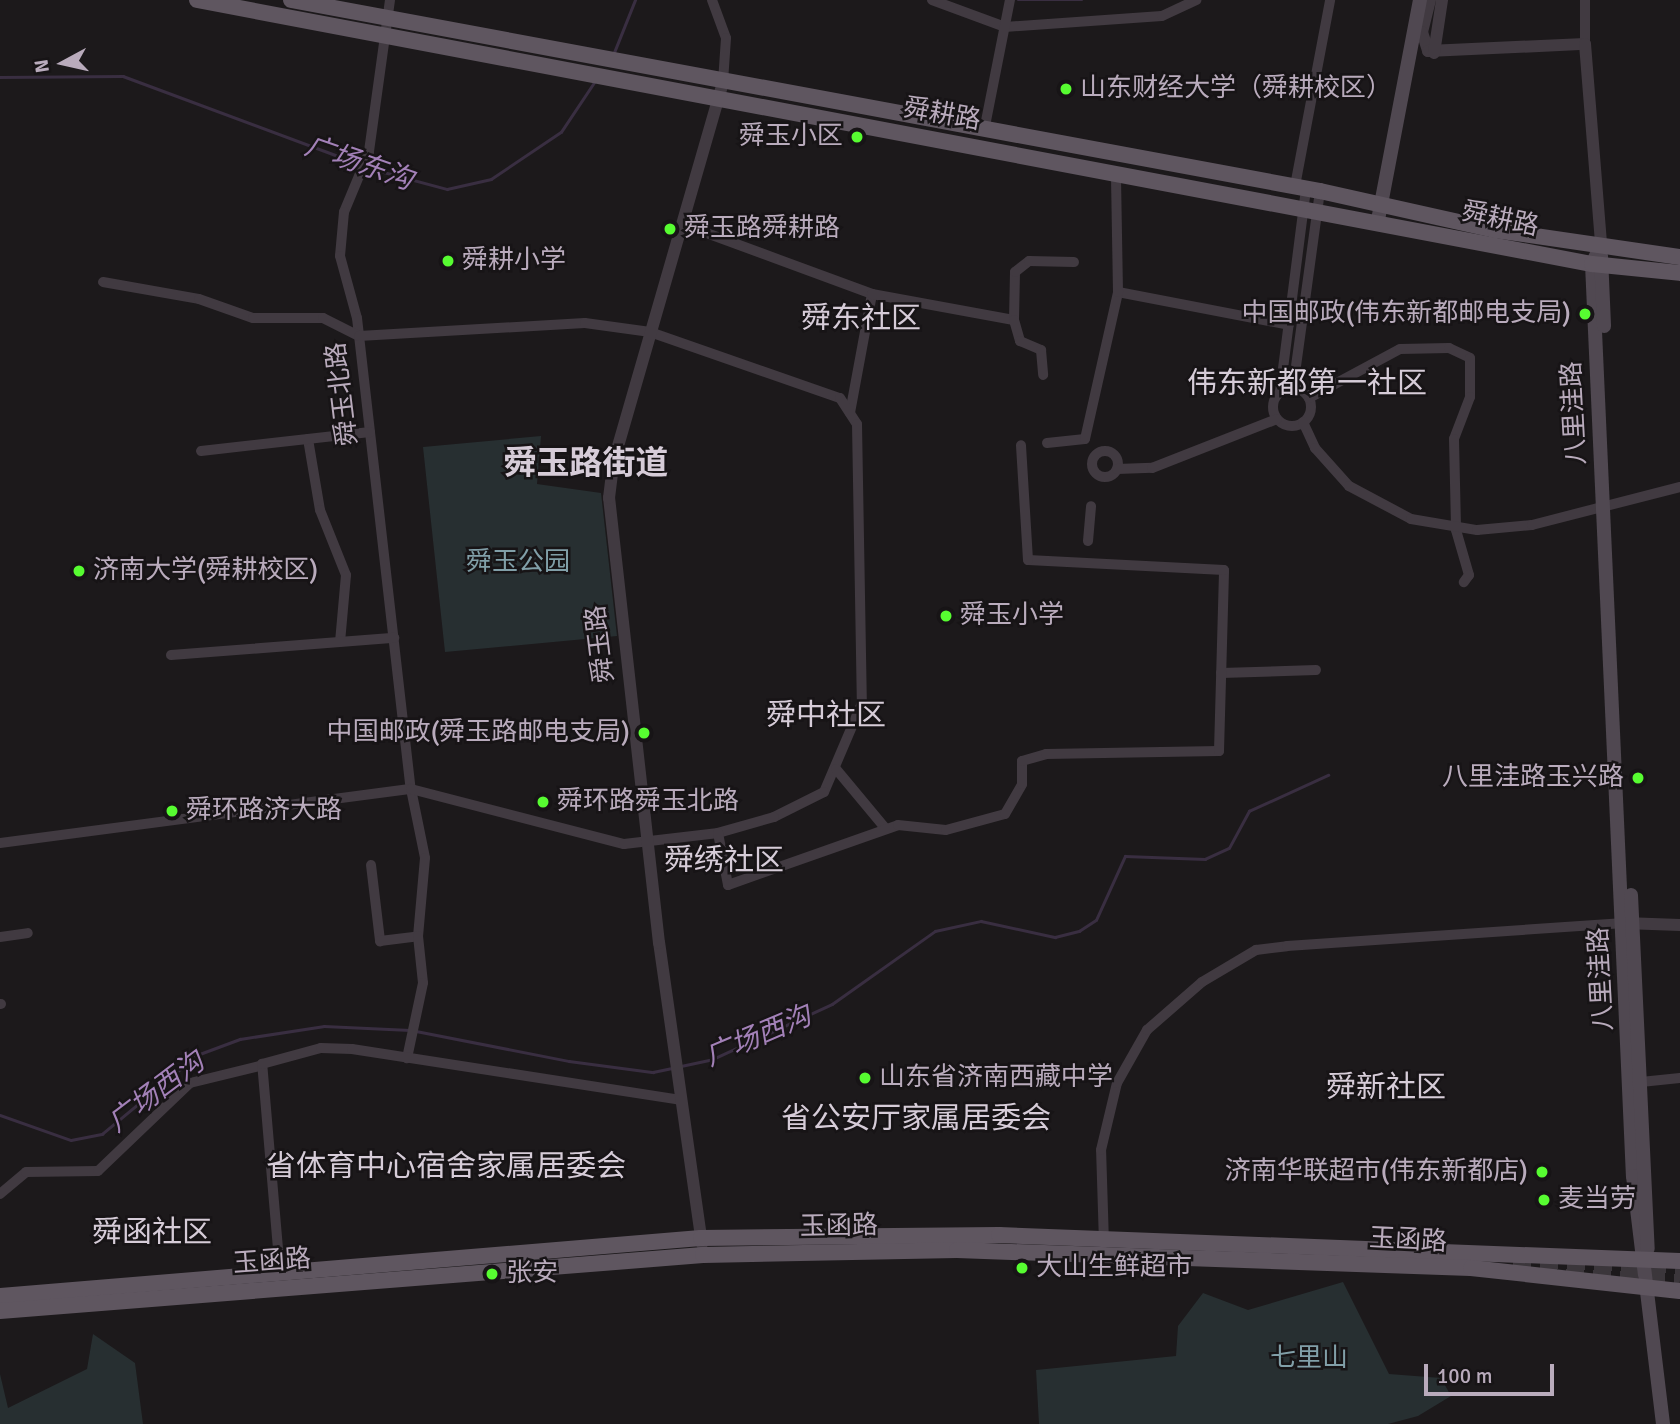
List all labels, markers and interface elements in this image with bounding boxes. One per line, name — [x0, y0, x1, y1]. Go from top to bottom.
north arrow — [28, 28, 98, 98]
text: N — [29, 58, 55, 74]
place label: 山东财经大学（舜耕校区） — [1080, 73, 1392, 105]
marker: 山东财经大学（舜耕校区） — [1058, 81, 1074, 97]
street label: 舜耕路 — [901, 93, 983, 137]
place label: 舜玉小区 — [739, 121, 843, 153]
water label: 广场东沟 — [301, 129, 417, 197]
marker: 舜玉小区 — [849, 129, 865, 145]
street label: 舜耕路 — [1459, 197, 1541, 243]
place label: 舜玉路舜耕路 — [684, 213, 840, 245]
marker: 舜玉路舜耕路 — [662, 221, 678, 237]
place label: 舜耕小学 — [462, 245, 566, 277]
marker: 舜耕小学 — [440, 253, 456, 269]
place label: 中国邮政(伟东新都邮电支局) — [1242, 298, 1571, 330]
district label: 舜东社区 — [801, 301, 921, 337]
marker: 中国邮政(伟东新都邮电支局) — [1577, 306, 1593, 322]
street label: 舜玉北路 — [321, 340, 365, 448]
street label: 八里洼路 — [1557, 360, 1593, 466]
district label: 伟东新都第一社区 — [1187, 366, 1427, 402]
district label: 舜玉路街道 — [504, 444, 668, 484]
park label: 舜玉公园 — [466, 547, 570, 579]
place label: 济南大学(舜耕校区) — [93, 555, 318, 587]
marker: 济南大学(舜耕校区) — [71, 563, 87, 579]
place label: 舜玉小学 — [960, 600, 1064, 632]
street label: 舜玉路 — [581, 603, 621, 685]
marker: 舜玉小学 — [938, 608, 954, 624]
district label: 舜中社区 — [766, 698, 886, 734]
place label: 中国邮政(舜玉路邮电支局) — [327, 717, 630, 749]
marker: 中国邮政(舜玉路邮电支局) — [636, 725, 652, 741]
place label: 八里洼路玉兴路 — [1442, 762, 1624, 794]
marker: 八里洼路玉兴路 — [1630, 770, 1646, 786]
place label: 舜环路舜玉北路 — [557, 786, 739, 818]
marker: 舜环路舜玉北路 — [535, 794, 551, 810]
place label: 舜环路济大路 — [186, 795, 342, 827]
marker: 舜环路济大路 — [164, 803, 180, 819]
district label: 舜绣社区 — [664, 843, 784, 879]
street label: 八里洼路 — [1584, 926, 1620, 1032]
water label: 广场西沟 — [700, 999, 816, 1073]
water label: 广场西沟 — [101, 1045, 211, 1139]
place label: 山东省济南西藏中学 — [879, 1062, 1113, 1094]
marker: 山东省济南西藏中学 — [857, 1070, 873, 1086]
district label: 舜新社区 — [1326, 1070, 1446, 1106]
district label: 省公安厅家属居委会 — [781, 1101, 1051, 1137]
district label: 省体育中心宿舍家属居委会 — [266, 1149, 626, 1185]
place label: 济南华联超市(伟东新都店) — [1225, 1156, 1528, 1188]
marker: 济南华联超市(伟东新都店) — [1534, 1164, 1550, 1180]
place label: 麦当劳 — [1558, 1184, 1636, 1216]
marker: 麦当劳 — [1536, 1192, 1552, 1208]
street label: 玉函路 — [800, 1211, 878, 1243]
district label: 舜函社区 — [92, 1215, 212, 1251]
street label: 玉函路 — [1368, 1223, 1448, 1259]
street label: 玉函路 — [232, 1244, 312, 1280]
place label: 大山生鲜超市 — [1036, 1252, 1192, 1284]
place label: 张安 — [506, 1258, 558, 1290]
marker: 大山生鲜超市 — [1014, 1260, 1030, 1276]
marker: 张安 — [484, 1266, 500, 1282]
park label: 七里山 — [1270, 1343, 1348, 1375]
scale bar — [1428, 1350, 1558, 1394]
text: 100 m — [1437, 1363, 1492, 1389]

